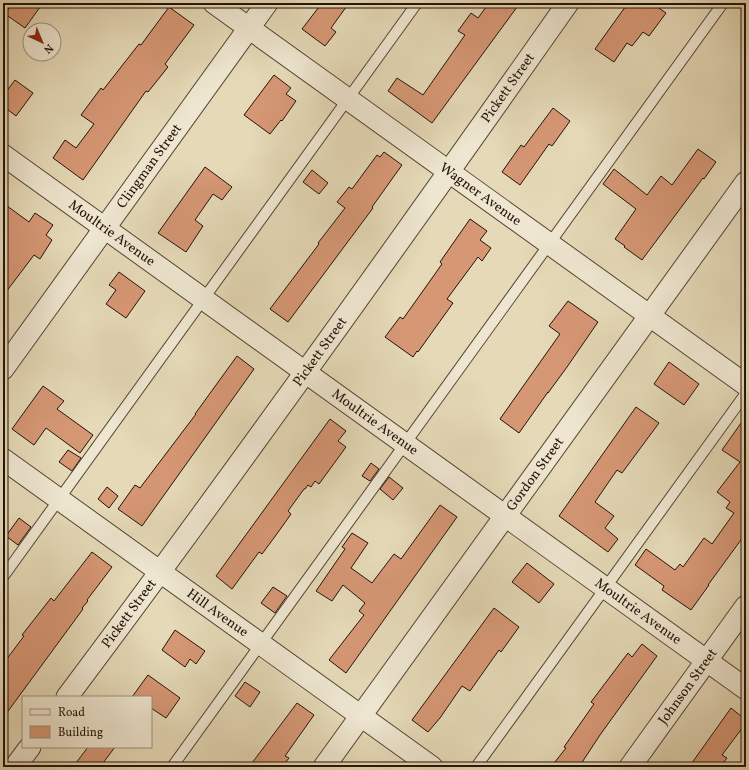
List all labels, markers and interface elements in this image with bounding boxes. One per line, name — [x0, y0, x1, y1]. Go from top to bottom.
north arrow — [22, 22, 62, 62]
text: N — [40, 40, 56, 56]
street label: Pickett Street — [477, 49, 539, 127]
street label: Clingman Street — [112, 120, 186, 212]
street label: Wagner Avenue — [436, 158, 526, 230]
street label: Moultrie Avenue — [65, 196, 159, 271]
street label: Pickett Street — [289, 313, 352, 391]
street label: Moultrie Avenue — [328, 385, 422, 460]
street label: Gordon Street — [502, 433, 568, 515]
street label: Moultrie Avenue — [591, 574, 686, 649]
street label: Pickett Street — [97, 575, 161, 652]
street label: Hill Avenue — [183, 584, 252, 642]
street label: Johnson Street — [654, 645, 722, 729]
legend — [22, 696, 152, 748]
text: Road — [58, 705, 85, 721]
text: Building — [58, 725, 103, 741]

